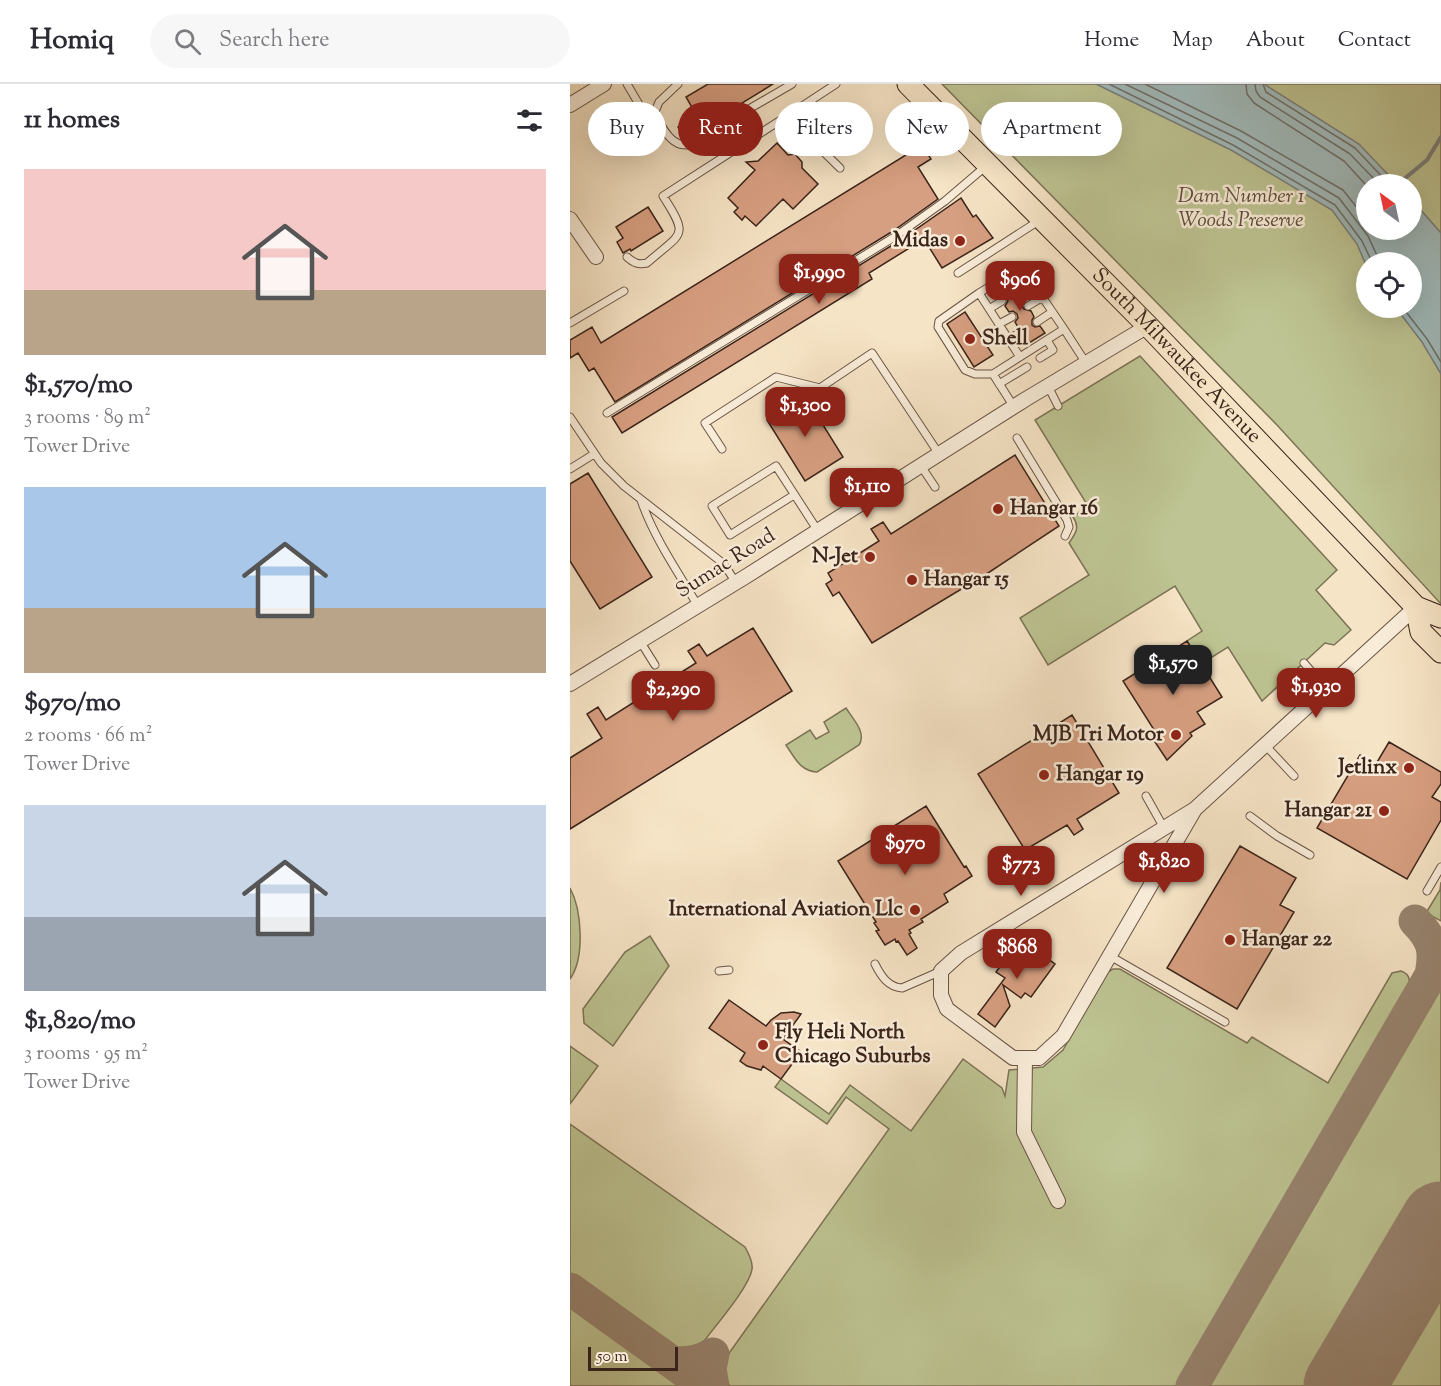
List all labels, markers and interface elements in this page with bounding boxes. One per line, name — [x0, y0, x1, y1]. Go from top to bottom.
search box — [150, 14, 570, 68]
text: Homiq — [30, 21, 114, 61]
icon: search — [171, 25, 204, 58]
text: Search here — [219, 25, 329, 57]
text: Home — [1084, 26, 1139, 56]
text: Map — [1172, 26, 1213, 56]
text: About — [1246, 26, 1305, 56]
text: Contact — [1338, 26, 1411, 56]
text: 11 homes — [24, 102, 120, 139]
chip: Buy — [588, 102, 666, 156]
chip: Rent — [678, 102, 763, 156]
chip: Filters — [775, 102, 873, 156]
chip: New — [885, 102, 969, 156]
chip: Apartment — [981, 102, 1122, 156]
icon: filters — [513, 104, 546, 137]
north arrow — [1356, 174, 1422, 240]
map controls — [1356, 174, 1422, 318]
park label: Dam Number 1 Woods Preserve — [1178, 182, 1305, 236]
icon: home — [231, 208, 339, 316]
place label: Midas — [893, 226, 948, 256]
marker: Midas — [953, 234, 967, 248]
button: locate — [1356, 252, 1422, 318]
pin: $1,990 — [770, 254, 868, 305]
text: $1,990 — [793, 259, 845, 288]
pin: $906 — [984, 261, 1056, 312]
street label: South Milwaukee Avenue — [1084, 262, 1268, 451]
text: $906 — [1000, 266, 1040, 295]
place label: Shell — [982, 324, 1028, 354]
marker: Shell — [963, 332, 977, 346]
text: $1,570/mo — [24, 367, 133, 404]
pin: $1,300 — [756, 387, 854, 438]
text: $1,300 — [779, 392, 831, 421]
text: 3 rooms · 89 m² — [24, 404, 151, 433]
text: Tower Drive — [24, 433, 130, 462]
pin: $1,110 — [818, 468, 916, 519]
text: $1,110 — [844, 473, 890, 502]
place label: Hangar 16 — [1010, 494, 1098, 524]
marker: Hangar 16 — [991, 502, 1005, 516]
street label: Sumac Road — [670, 521, 782, 607]
icon: home — [231, 526, 339, 634]
place label: N-Jet — [812, 542, 859, 572]
marker: N-Jet — [863, 550, 877, 564]
place label: Hangar 15 — [924, 565, 1010, 595]
marker: Hangar 15 — [905, 573, 919, 587]
pin: $1,570 — [1124, 645, 1222, 696]
text: $1,570 — [1148, 650, 1198, 679]
pin: $1,930 — [1267, 668, 1365, 719]
pin: $2,290 — [624, 671, 722, 722]
text: $1,930 — [1291, 673, 1341, 702]
text: $2,290 — [646, 676, 700, 705]
text: $970/mo — [24, 685, 121, 722]
place label: MJB Tri Motor — [1033, 720, 1164, 750]
text: 2 rooms · 66 m² — [24, 722, 152, 751]
marker: MJB Tri Motor — [1169, 728, 1183, 742]
text: Tower Drive — [24, 751, 130, 780]
place label: Jetlinx — [1336, 753, 1397, 783]
place label: Hangar 19 — [1056, 760, 1144, 790]
marker: Jetlinx — [1402, 761, 1416, 775]
marker: Hangar 19 — [1037, 768, 1051, 782]
place label: Hangar 21 — [1285, 796, 1373, 826]
marker: Hangar 21 — [1377, 804, 1391, 818]
pin: $970 — [869, 825, 941, 876]
text: $970 — [885, 830, 925, 859]
pin: $1,820 — [1115, 843, 1213, 894]
icon: home — [231, 844, 339, 952]
pin: $773 — [985, 846, 1057, 897]
text: $1,820 — [1138, 848, 1190, 877]
text: $773 — [1002, 851, 1040, 880]
place label: International Aviation Llc — [669, 895, 903, 925]
marker: International Aviation Llc — [908, 903, 922, 917]
place label: Hangar 22 — [1242, 925, 1332, 955]
pin: $868 — [981, 929, 1053, 980]
marker: Hangar 22 — [1223, 933, 1237, 947]
text: $868 — [997, 934, 1037, 963]
text: $1,820/mo — [24, 1003, 136, 1040]
place label: Fly Heli North Chicago Suburbs — [775, 1018, 931, 1072]
marker: Fly Heli North Chicago Suburbs — [756, 1038, 770, 1052]
text: 3 rooms · 95 m² — [24, 1040, 148, 1069]
text: Tower Drive — [24, 1069, 130, 1098]
scale bar — [588, 1344, 678, 1372]
text: 50 m — [597, 1346, 628, 1369]

